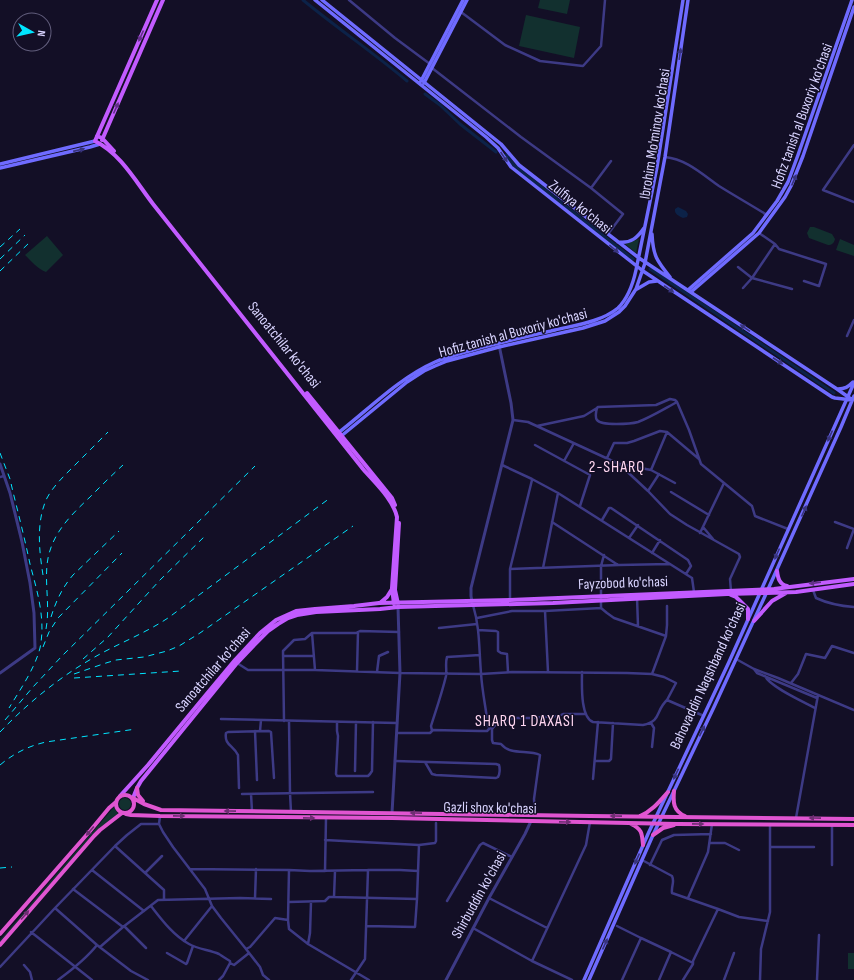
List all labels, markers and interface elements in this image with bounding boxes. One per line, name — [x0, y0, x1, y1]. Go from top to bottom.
north arrow — [12, 12, 52, 52]
text: N — [35, 30, 48, 37]
one-way arrow — [138, 30, 144, 41]
street label: Hofiz tanish al Buxoriy ko'chasi — [767, 41, 837, 191]
one-way arrow — [677, 48, 683, 60]
street label: Ibrohim Mo'minov ko'chasi — [635, 67, 675, 201]
one-way arrow — [113, 101, 119, 113]
one-way arrow — [73, 146, 85, 152]
one-way arrow — [500, 152, 508, 162]
one-way arrow — [791, 174, 797, 185]
street label: Zulfiya ko'chasi — [545, 176, 616, 238]
one-way arrow — [608, 245, 619, 254]
one-way arrow — [664, 285, 674, 293]
street label: Sanoatchilar ko'chasi — [243, 298, 325, 392]
street label: Hofiz tanish al Buxoriy ko'chasi — [437, 304, 590, 362]
one-way arrow — [740, 324, 751, 332]
one-way arrow — [773, 357, 783, 365]
one-way arrow — [827, 430, 833, 442]
district label: 2-SHARQ — [589, 458, 645, 477]
one-way arrow — [801, 506, 807, 517]
one-way arrow — [774, 549, 780, 560]
street label: Fayzobod ko'chasi — [578, 572, 668, 594]
one-way arrow — [809, 580, 821, 587]
street label: Bahovaddin Naqshband ko'chasi — [666, 600, 750, 752]
street label: Sanoatchilar ko'chasi — [171, 624, 255, 716]
district label: SHARQ 1 DAXASI — [475, 712, 575, 731]
one-way arrow — [699, 725, 705, 737]
one-way arrow — [673, 769, 679, 780]
street label: Gazli shox ko'chasi — [443, 798, 537, 818]
one-way arrow — [223, 808, 236, 814]
one-way arrow — [409, 810, 422, 816]
one-way arrow — [173, 813, 186, 819]
one-way arrow — [610, 813, 622, 820]
one-way arrow — [303, 815, 316, 821]
one-way arrow — [808, 815, 821, 821]
one-way arrow — [559, 818, 571, 825]
one-way arrow — [692, 821, 705, 827]
one-way arrow — [85, 826, 94, 836]
street label: Shirbuddin ko'chasi — [447, 848, 511, 942]
one-way arrow — [634, 853, 640, 864]
one-way arrow — [21, 910, 30, 921]
one-way arrow — [602, 939, 608, 950]

